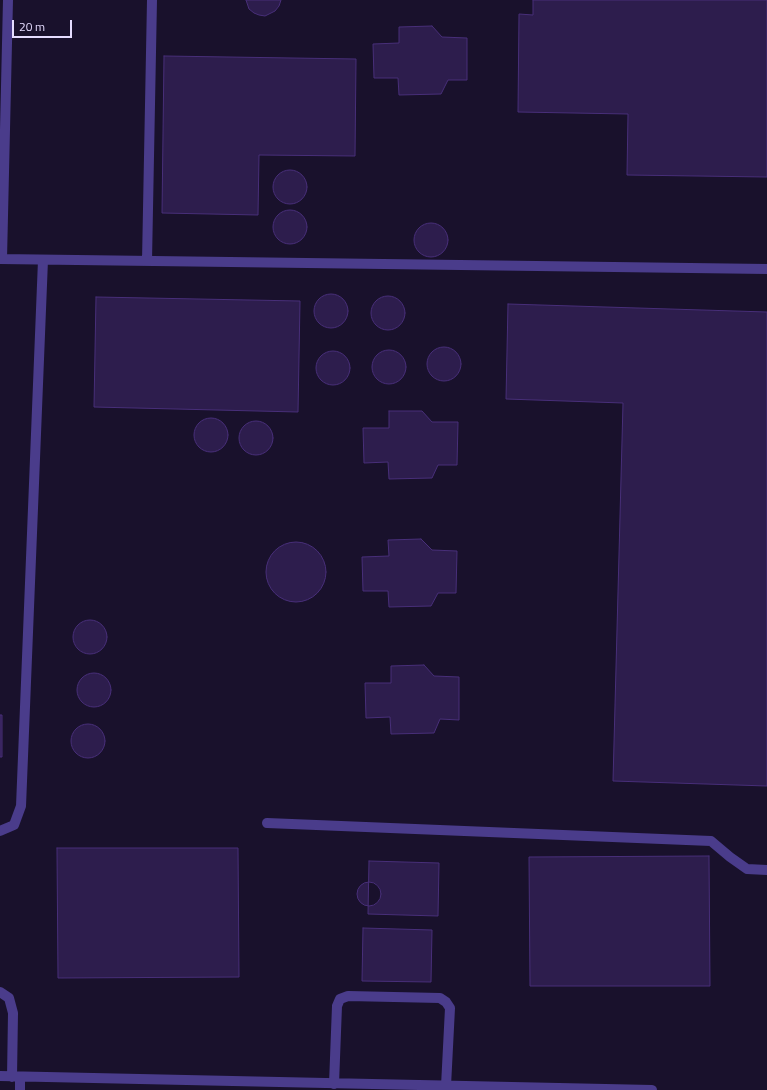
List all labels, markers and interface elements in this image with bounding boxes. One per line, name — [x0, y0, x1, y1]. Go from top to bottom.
scale bar — [14, 12, 74, 38]
text: 20 m — [19, 17, 45, 36]

